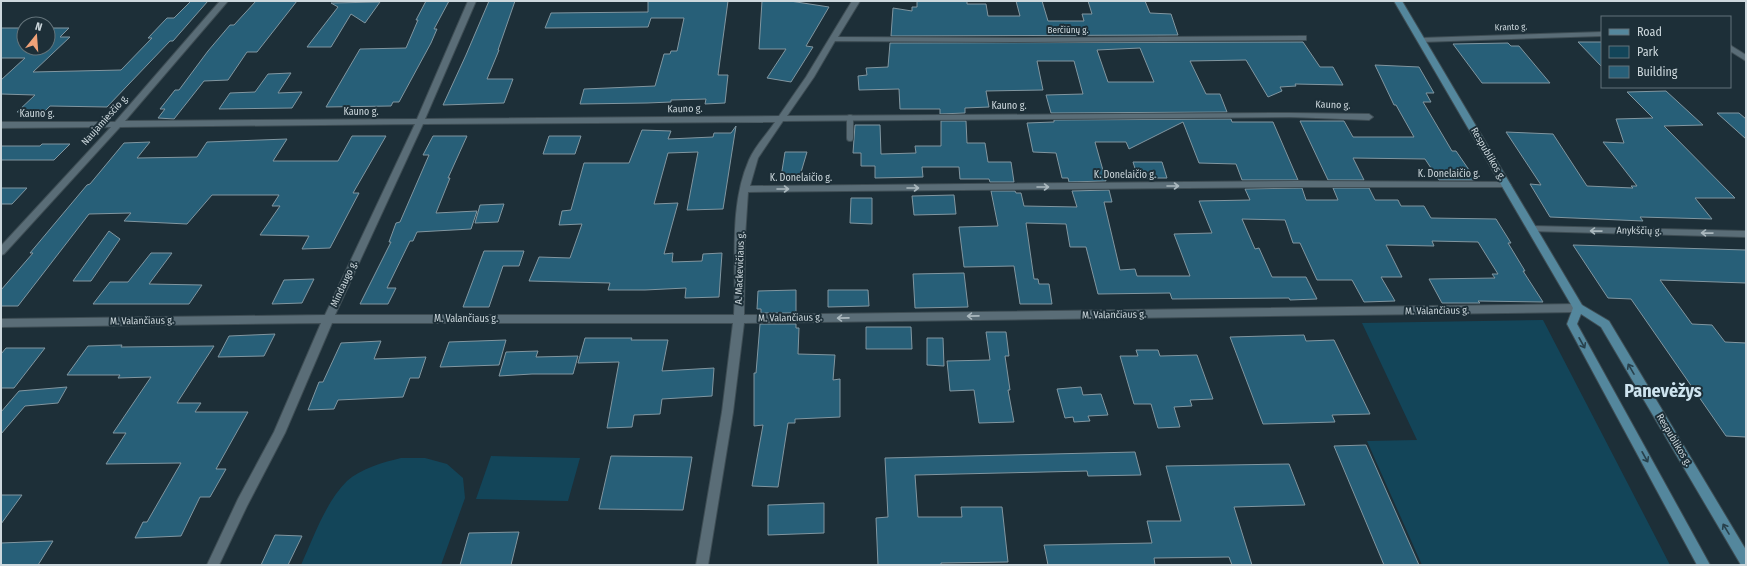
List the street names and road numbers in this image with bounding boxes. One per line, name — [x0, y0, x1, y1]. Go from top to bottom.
street label: Kranto g. — [1495, 21, 1528, 33]
street label: Berčiūnų g. — [1048, 25, 1088, 35]
street label: Naujamiesčio g. — [79, 92, 131, 148]
street label: Kauno g. — [1315, 98, 1351, 112]
street label: Kauno g. — [991, 100, 1027, 112]
street label: Kauno g. — [667, 103, 703, 115]
street label: Kauno g. — [343, 106, 379, 118]
street label: Kauno g. — [19, 108, 55, 120]
street label: Respublikos g. — [1468, 126, 1508, 182]
street label: K. Donelaičio g. — [1418, 168, 1480, 180]
street label: K. Donelaičio g. — [1094, 169, 1156, 181]
street label: K. Donelaičio g. — [770, 172, 832, 184]
street label: Anykščių g. — [1616, 225, 1662, 237]
street label: A. Mackevičiaus g. — [733, 231, 747, 305]
street label: Mindaugo g. — [328, 259, 360, 309]
street label: M. Valančiaus g. — [1405, 304, 1469, 318]
street label: M. Valančiaus g. — [1082, 308, 1146, 322]
street label: M. Valančiaus g. — [758, 311, 822, 325]
street label: M. Valančiaus g. — [434, 313, 498, 325]
street label: M. Valančiaus g. — [110, 314, 174, 328]
street label: Respublikos g. — [1654, 412, 1694, 468]

